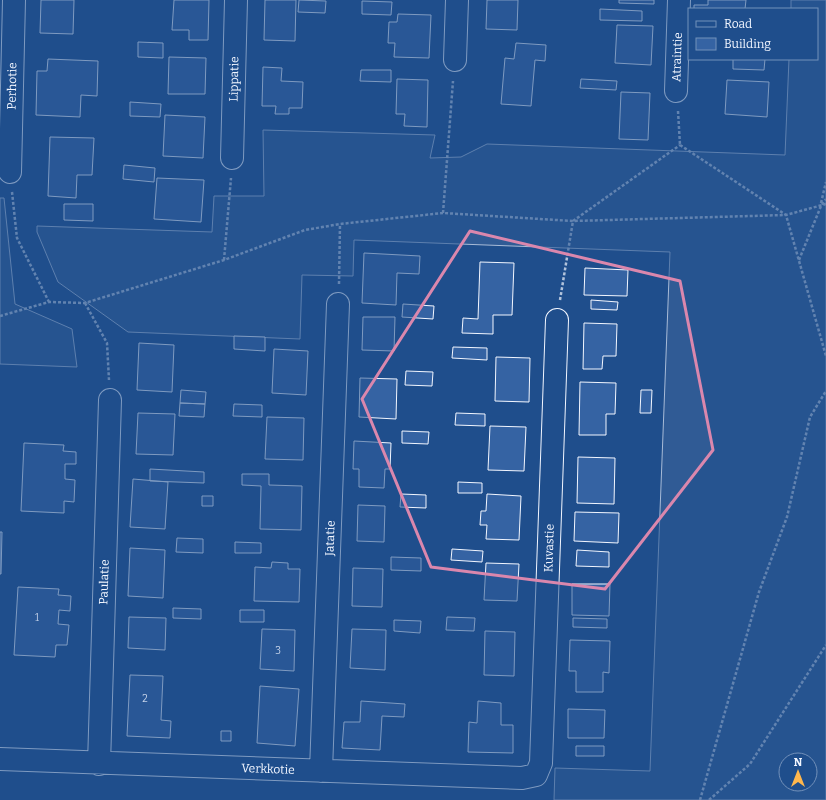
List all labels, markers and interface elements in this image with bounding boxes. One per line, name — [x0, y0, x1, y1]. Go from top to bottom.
legend — [688, 8, 818, 60]
text: Road — [724, 17, 752, 31]
street label: Atraintie — [669, 32, 685, 82]
text: Building — [724, 37, 771, 51]
street label: Lippatie — [227, 56, 241, 102]
street label: Perhotie — [5, 62, 19, 110]
street label: Jatatie — [322, 520, 338, 557]
street label: Kuvastie — [541, 524, 557, 572]
street label: Paulatie — [96, 559, 112, 605]
house number: 1 — [35, 612, 39, 624]
house number: 3 — [275, 645, 281, 657]
house number: 2 — [142, 693, 148, 705]
north arrow — [778, 752, 818, 792]
text: N — [794, 756, 803, 769]
street label: Verkkotie — [241, 761, 295, 777]

